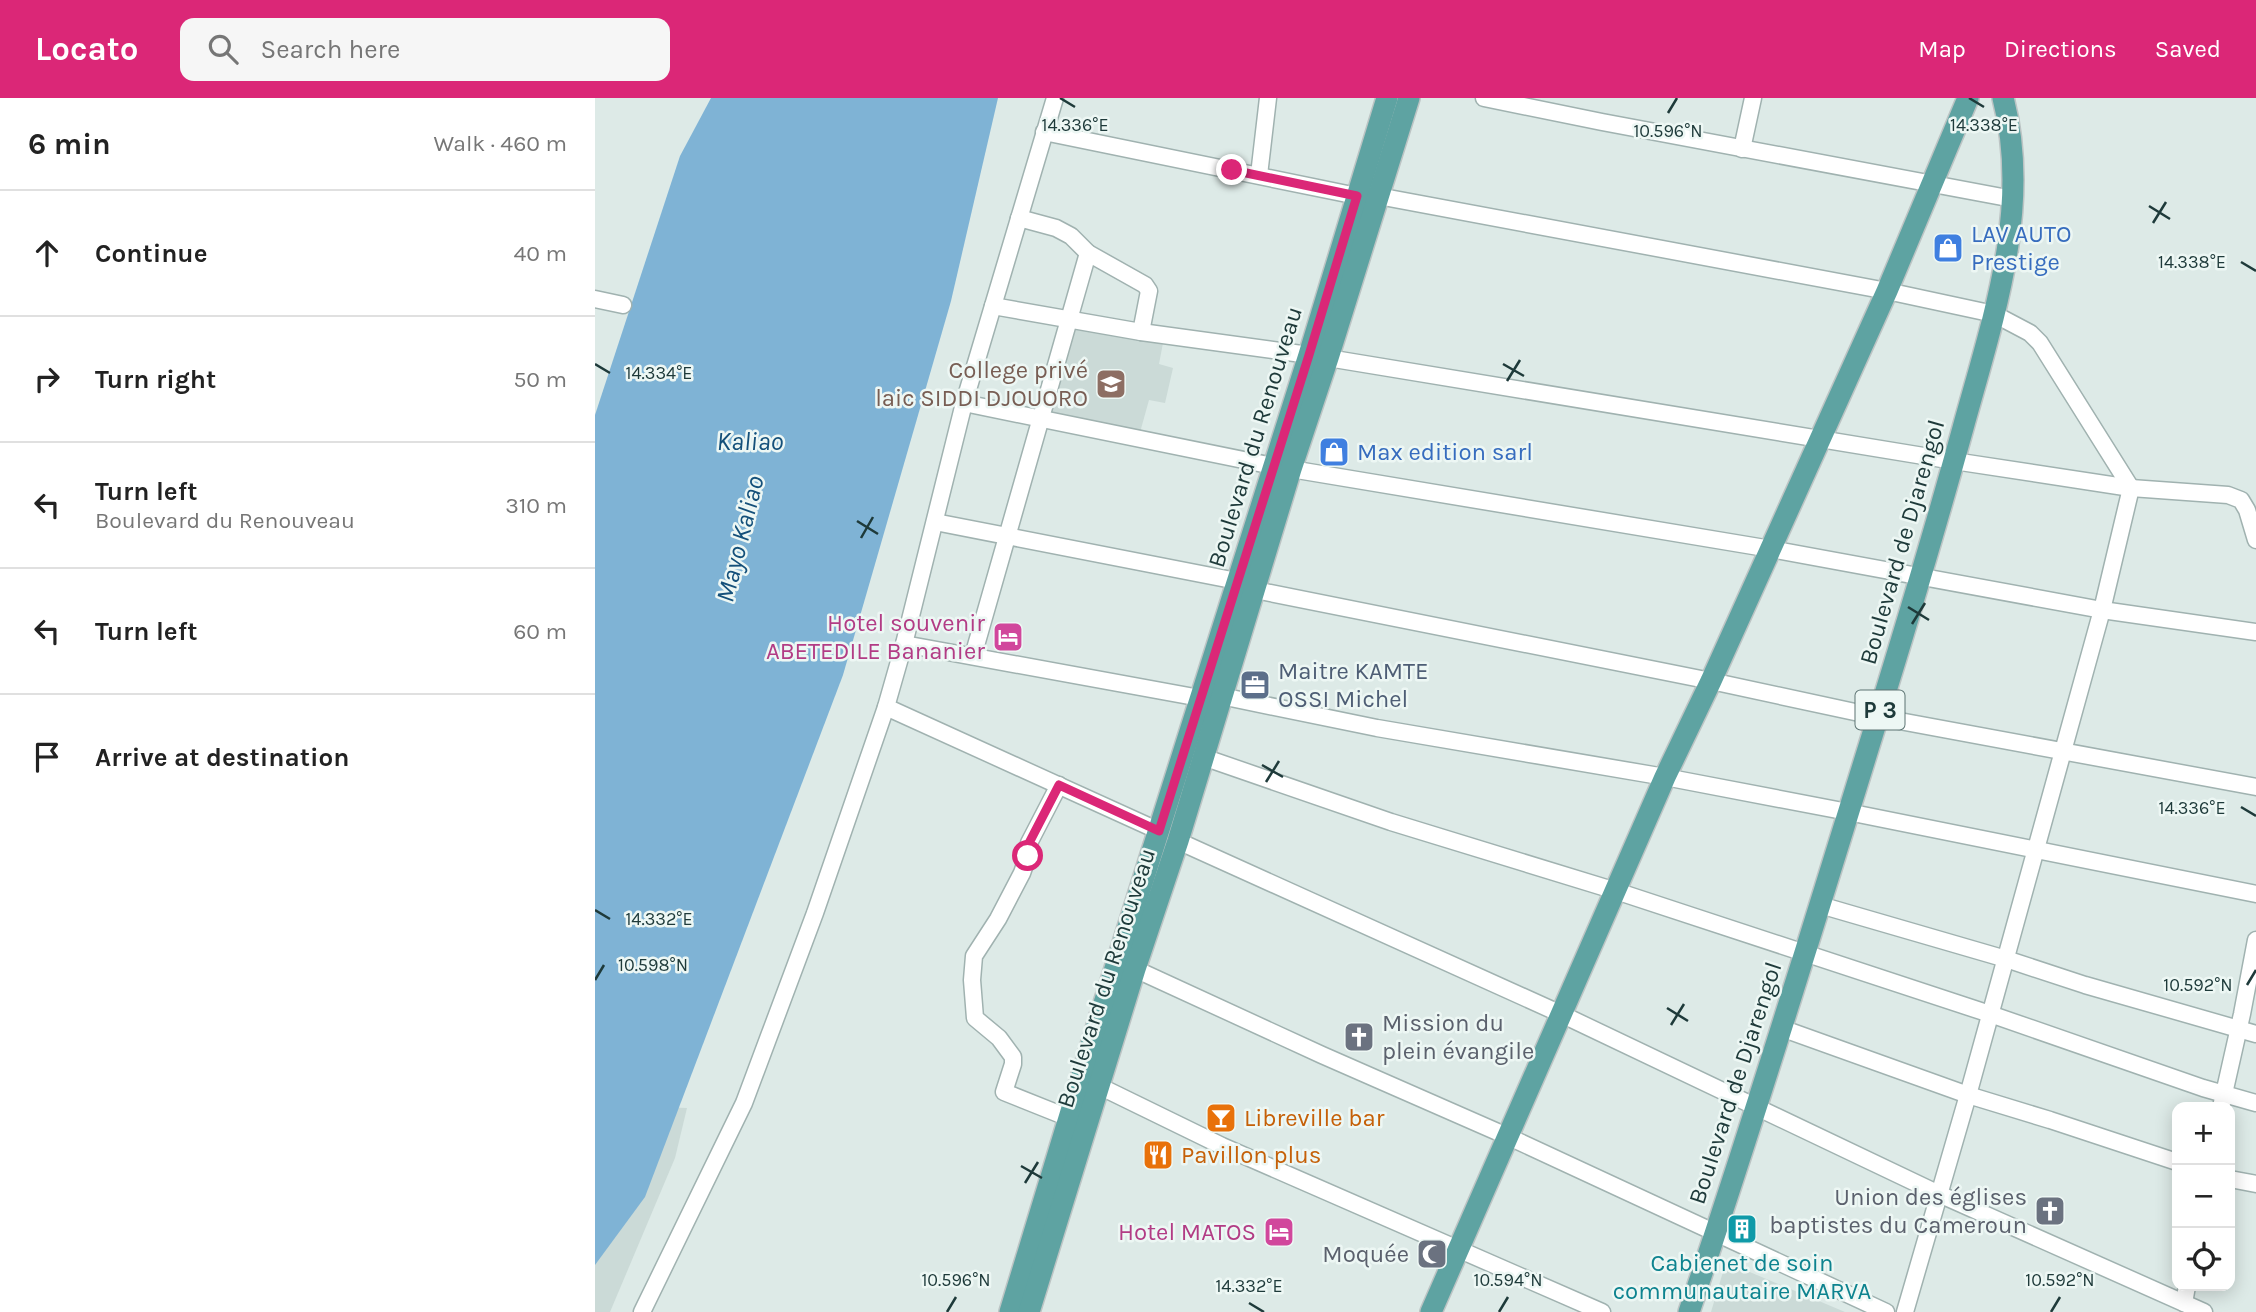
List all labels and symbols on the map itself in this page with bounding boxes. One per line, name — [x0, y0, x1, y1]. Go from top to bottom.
text: 14.336°E — [1041, 114, 1109, 136]
text: 14.338°E — [1950, 114, 2018, 136]
text: 10.596°N — [1633, 120, 1703, 142]
route end — [1216, 154, 1247, 185]
place label: LAV AUTO Prestige — [1971, 220, 2072, 276]
shop icon: LAV AUTO Prestige — [1931, 231, 1965, 265]
text: 14.338°E — [2158, 251, 2226, 273]
street label: Boulevard du Renouveau — [1202, 303, 1308, 571]
place label: College privé laic SIDDI DJOUORO — [875, 356, 1088, 412]
text: 14.334°E — [626, 362, 692, 384]
school or university icon: College privé laic SIDDI DJOUORO — [1094, 367, 1128, 401]
street label: Boulevard de Djarengol — [1854, 416, 1950, 668]
water label: Kaliao — [717, 426, 784, 457]
shop icon: Max edition sarl — [1317, 435, 1351, 469]
place label: Max edition sarl — [1357, 438, 1533, 466]
water label: Mayo Kaliao — [709, 472, 771, 606]
place label: Hotel souvenir ABETEDILE Bananier — [766, 609, 985, 665]
hotel icon: Hotel souvenir ABETEDILE Bananier — [991, 620, 1025, 654]
place label: Maitre KAMTE OSSI Michel — [1278, 657, 1429, 713]
office icon: Maitre KAMTE OSSI Michel — [1238, 668, 1272, 702]
road number: P 3 — [1855, 690, 1905, 730]
text: 14.336°E — [2158, 797, 2226, 819]
route start — [1012, 840, 1043, 871]
street label: Boulevard du Renouveau — [1051, 845, 1161, 1111]
text: 14.332°E — [625, 908, 693, 930]
text: 10.598°N — [618, 954, 688, 976]
street label: Boulevard de Djarengol — [1683, 958, 1787, 1208]
text: 10.592°N — [2163, 974, 2233, 996]
place label: Mission du plein évangile — [1382, 1009, 1534, 1065]
church icon: Mission du plein évangile — [1342, 1020, 1376, 1054]
bar icon: Libreville bar — [1204, 1101, 1238, 1135]
place label: Libreville bar — [1244, 1104, 1385, 1132]
restaurant icon: Pavillon plus — [1141, 1138, 1175, 1172]
place label: Pavillon plus — [1181, 1141, 1321, 1169]
place label: Union des églises baptistes du Cameroun — [1769, 1183, 2027, 1239]
church icon: Union des églises baptistes du Cameroun — [2033, 1194, 2067, 1228]
building icon: Cabienet de soin communautaire MARVA — [1725, 1212, 1759, 1246]
hotel icon: Hotel MATOS — [1262, 1215, 1296, 1249]
place label: Hotel MATOS — [1118, 1218, 1256, 1246]
mosque icon: Moquée — [1415, 1237, 1449, 1271]
place label: Moquée — [1322, 1240, 1409, 1268]
place label: Cabienet de soin communautaire MARVA — [1613, 1249, 1872, 1305]
text: 10.596°N — [921, 1269, 991, 1291]
text: 10.594°N — [1474, 1269, 1542, 1291]
text: 10.592°N — [2025, 1269, 2095, 1291]
text: 14.332°E — [1215, 1275, 1283, 1297]

